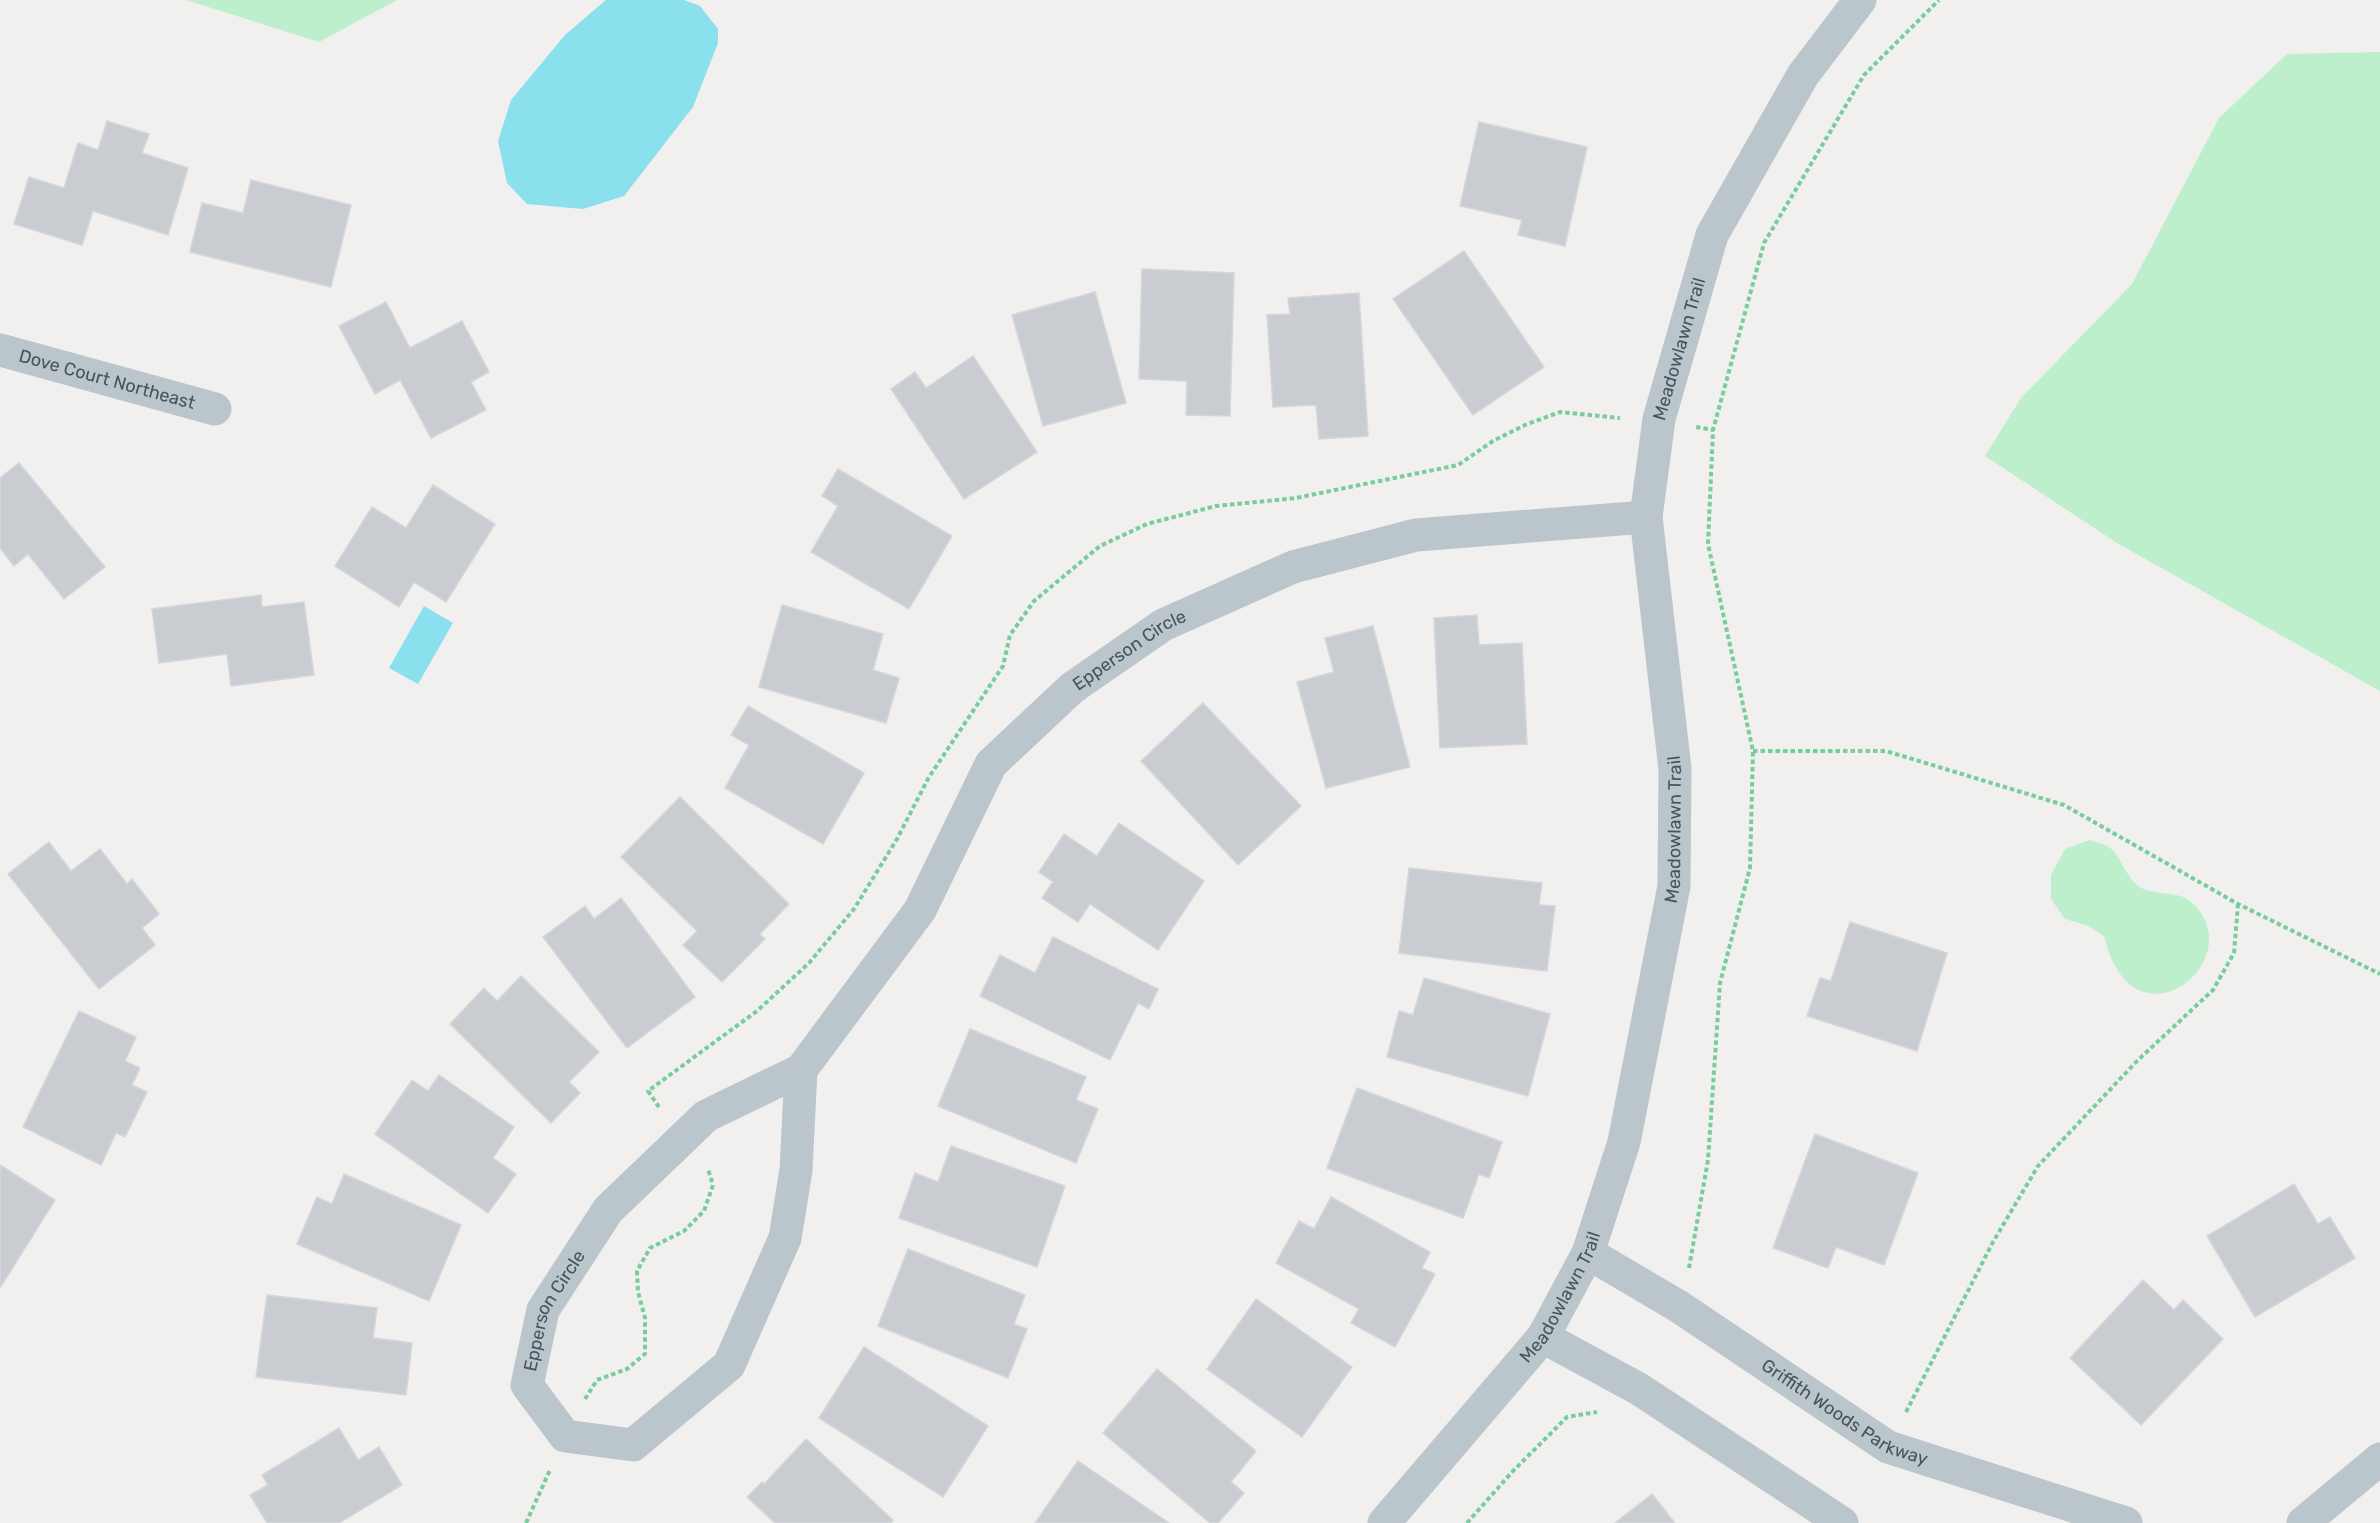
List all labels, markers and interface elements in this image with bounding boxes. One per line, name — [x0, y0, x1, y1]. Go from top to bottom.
street label: Meadowlawn Trail — [1648, 275, 1710, 423]
street label: Dove Court Northeast — [16, 345, 198, 414]
street label: Epperson Circle — [1068, 605, 1189, 695]
street label: Meadowlawn Trail — [1660, 755, 1686, 905]
street label: Meadowlawn Trail — [1515, 1229, 1605, 1367]
street label: Epperson Circle — [519, 1246, 590, 1373]
street label: Griffith Woods Parkway — [1757, 1354, 1931, 1470]

